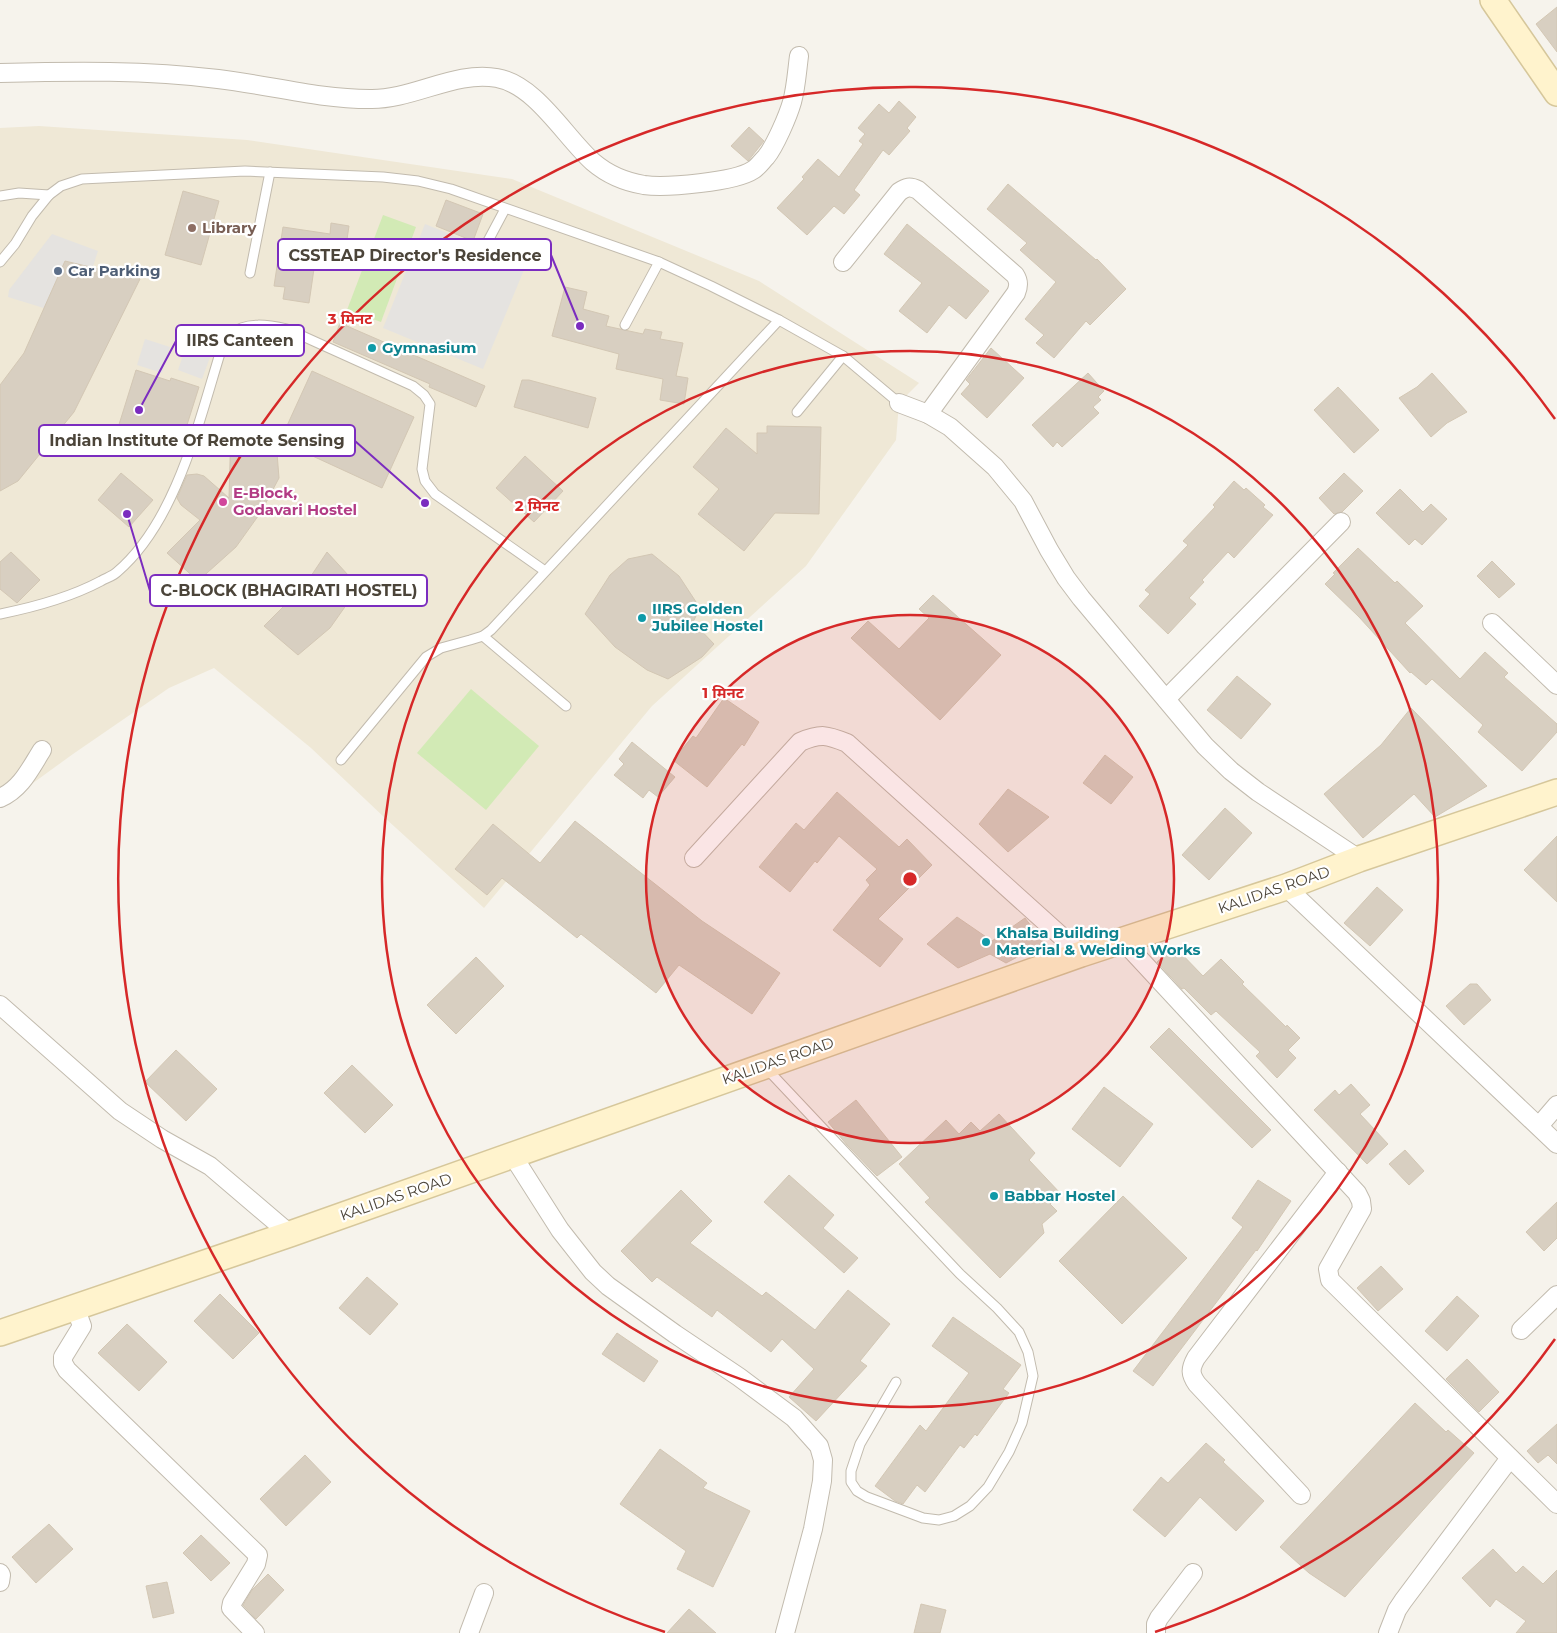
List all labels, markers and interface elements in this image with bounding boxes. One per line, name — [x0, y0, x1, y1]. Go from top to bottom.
place label: Library — [202, 218, 258, 237]
marker: Library — [186, 222, 198, 234]
callout: CSSTEAP Director's Residence — [278, 239, 551, 270]
text: CSSTEAP Director's Residence — [288, 246, 542, 265]
place label: Car Parking — [68, 261, 160, 280]
marker: Car Parking — [52, 265, 64, 277]
text: 3 मिनट — [327, 309, 373, 328]
callout: IIRS Canteen — [176, 325, 304, 356]
text: IIRS Canteen — [186, 331, 294, 350]
place label: Gymnasium — [382, 338, 476, 357]
marker: Gymnasium — [366, 342, 378, 354]
callout: Indian Institute Of Remote Sensing — [39, 425, 355, 456]
text: Indian Institute Of Remote Sensing — [49, 431, 345, 450]
place label: E-Block, Godavari Hostel — [233, 483, 357, 519]
marker: E-Block, Godavari Hostel — [217, 496, 229, 508]
text: 2 मिनट — [515, 496, 560, 515]
callout: C-BLOCK (BHAGIRATI HOSTEL) — [150, 575, 427, 606]
text: C-BLOCK (BHAGIRATI HOSTEL) — [160, 581, 418, 600]
place label: IIRS Golden Jubilee Hostel — [651, 599, 763, 635]
marker: IIRS Golden Jubilee Hostel — [636, 612, 648, 624]
text: 1 मिनट — [702, 683, 745, 702]
street label: KALIDAS ROAD — [1215, 862, 1332, 918]
centre of rings — [901, 870, 919, 888]
place label: Khalsa Building Material & Welding Works — [996, 923, 1200, 959]
marker: Khalsa Building Material & Welding Works — [980, 936, 992, 948]
street label: KALIDAS ROAD — [719, 1033, 836, 1089]
street label: KALIDAS ROAD — [337, 1169, 454, 1225]
place label: Babbar Hostel — [1004, 1186, 1115, 1205]
marker: Babbar Hostel — [988, 1190, 1000, 1202]

